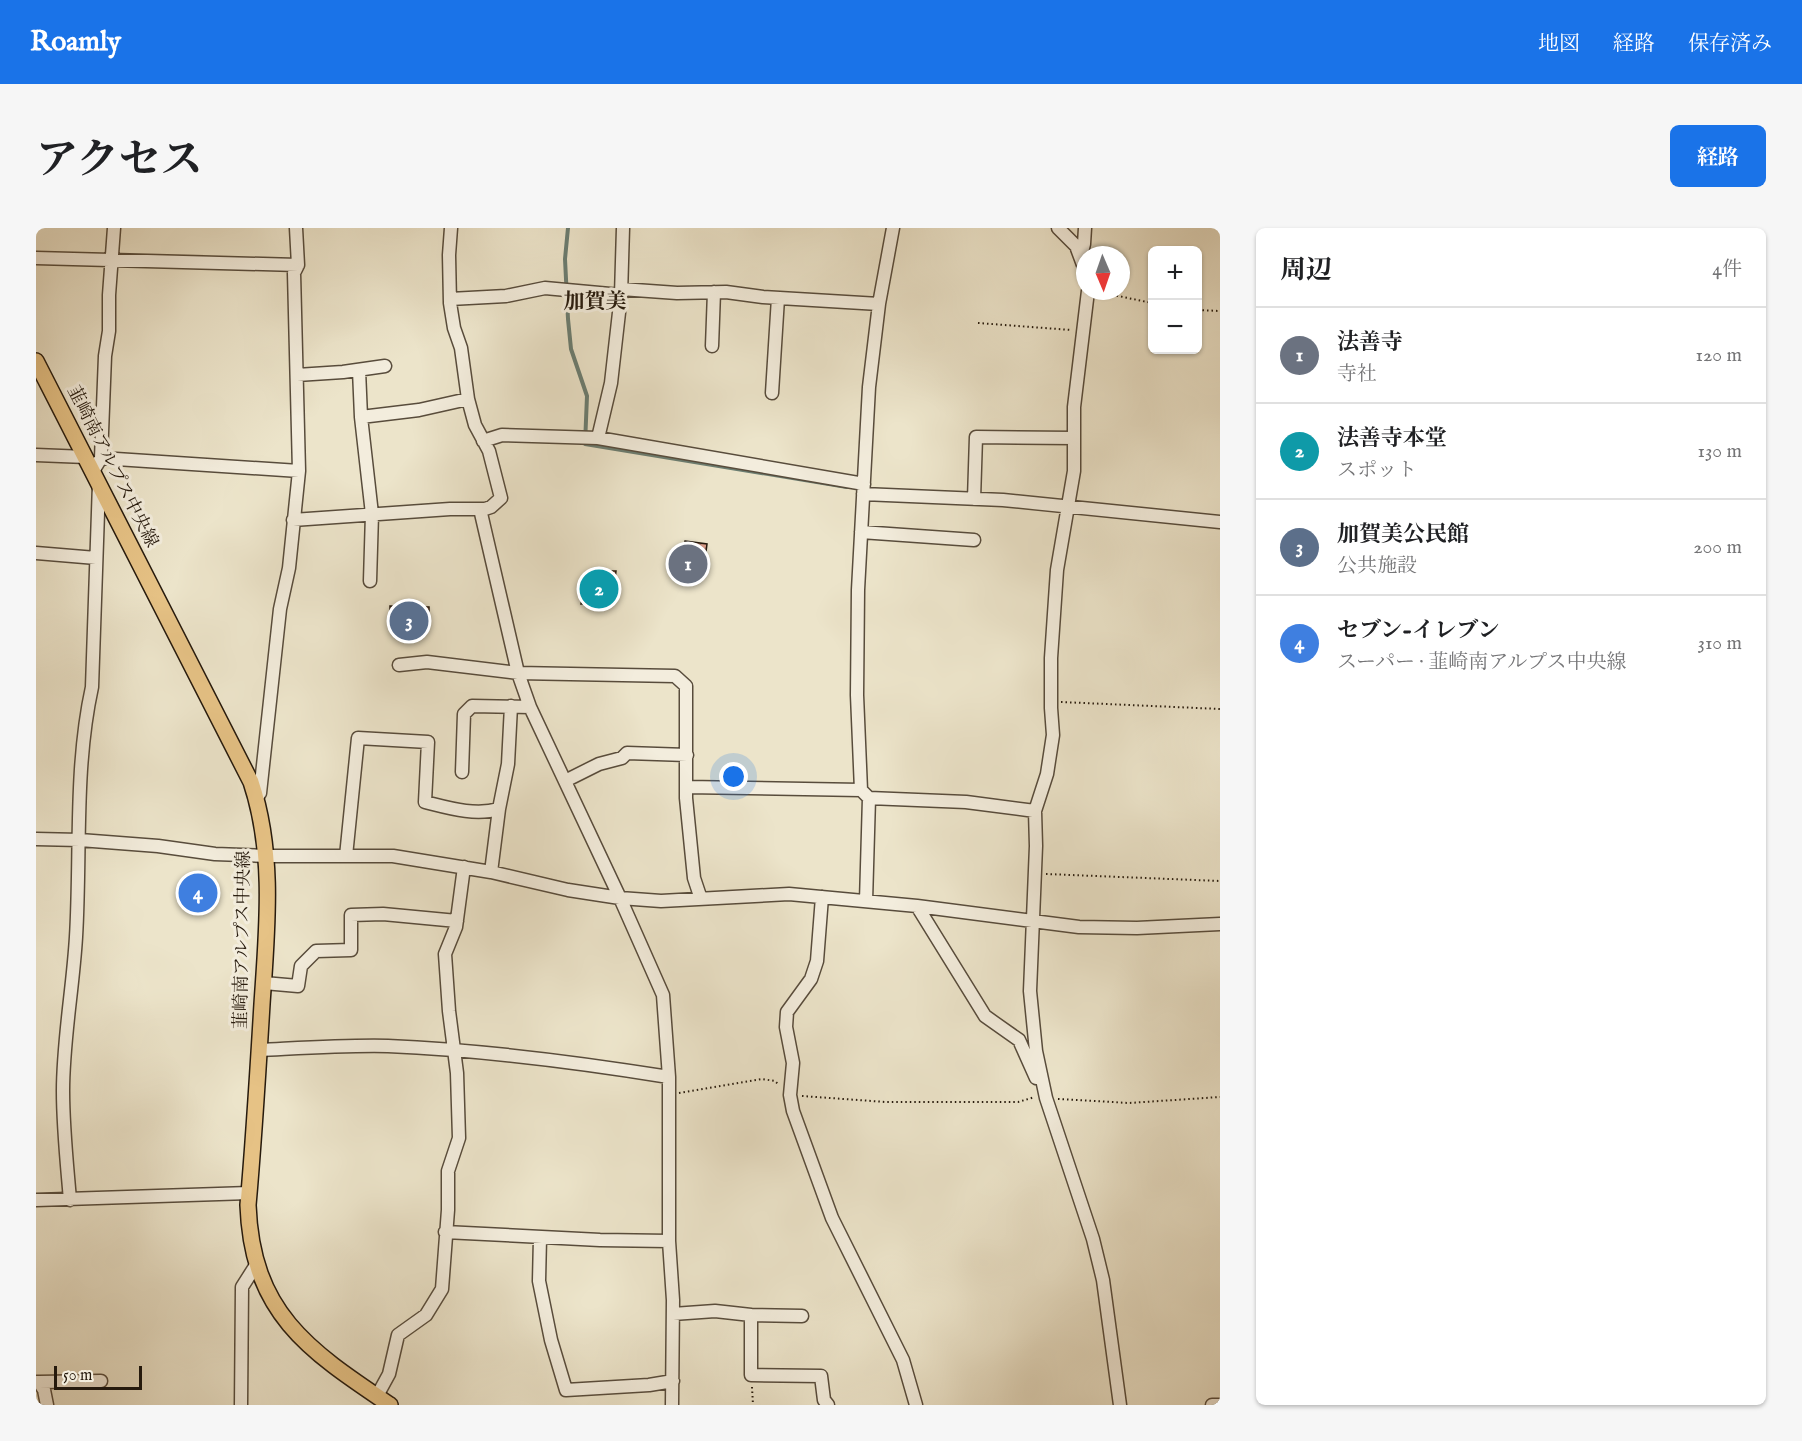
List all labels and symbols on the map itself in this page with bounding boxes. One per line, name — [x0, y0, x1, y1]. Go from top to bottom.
north arrow — [1076, 246, 1130, 300]
district label: 加賀美 — [564, 289, 627, 316]
street label: 韮崎南アルプス中央線 — [61, 382, 163, 552]
pin: 1 — [668, 542, 708, 586]
pin: 2 — [580, 566, 618, 612]
pin: 3 — [390, 598, 428, 644]
your location — [719, 762, 748, 791]
street label: 韮崎南アルプス中央線 — [230, 851, 256, 1029]
pin: 4 — [178, 870, 218, 916]
scale bar — [54, 1363, 142, 1390]

